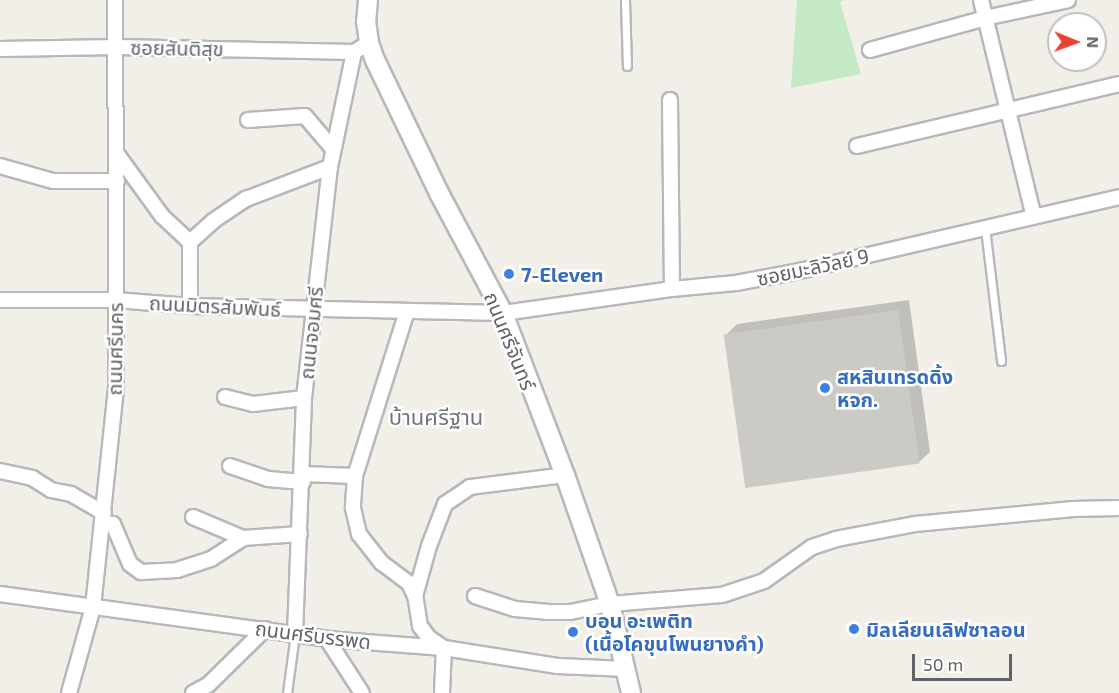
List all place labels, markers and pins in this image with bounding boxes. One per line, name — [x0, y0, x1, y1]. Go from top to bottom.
place label: 7-Eleven — [521, 262, 603, 286]
marker: 7-Eleven — [502, 267, 516, 281]
place label: สหสินเทรดดิ้ง หจก. — [837, 365, 953, 412]
marker: สหสินเทรดดิ้ง หจก. — [818, 381, 832, 395]
place label: บอน อะเพติท (เนื้อโคขุนโพนยางคำ) — [585, 608, 764, 655]
place label: มิลเลียนเลิฟซาลอน — [866, 617, 1026, 641]
marker: มิลเลียนเลิฟซาลอน — [847, 622, 861, 636]
marker: บอน อะเพติท (เนื้อโคขุนโพนยางคำ) — [566, 625, 580, 639]

